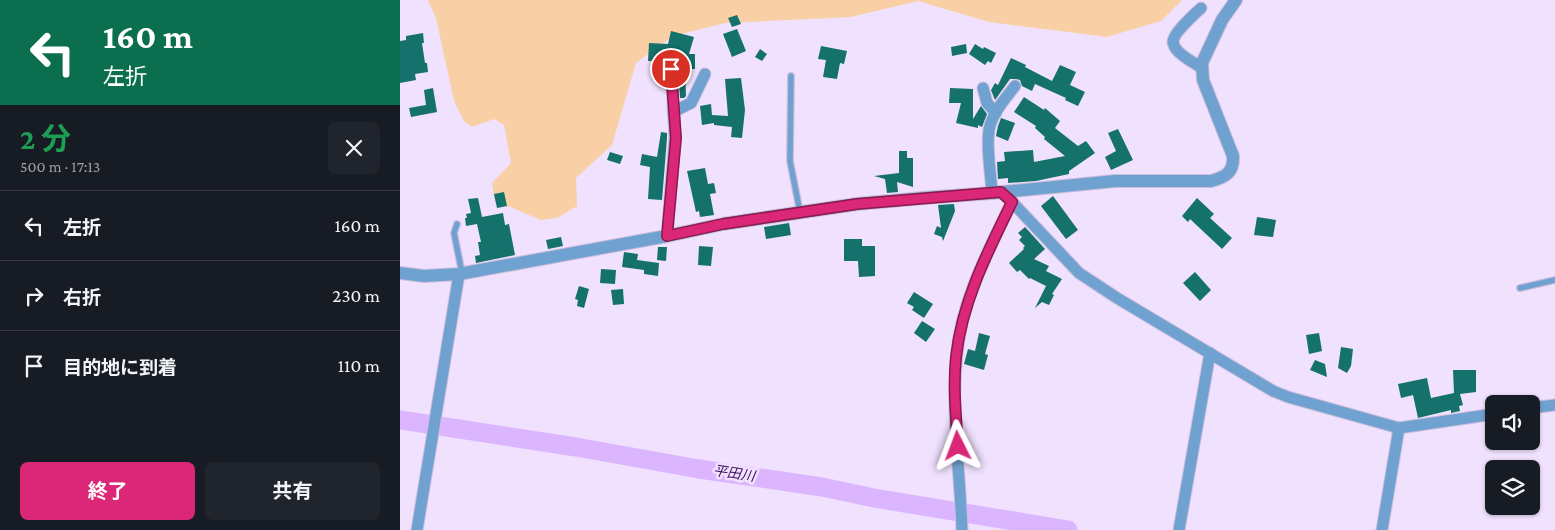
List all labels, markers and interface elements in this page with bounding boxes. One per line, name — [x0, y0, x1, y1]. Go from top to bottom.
text: 160 m — [103, 17, 193, 56]
icon: left — [20, 20, 85, 85]
pin — [650, 48, 692, 90]
icon: arrive — [657, 55, 685, 83]
text: 左折 — [103, 64, 147, 89]
text: 2 分 — [20, 122, 71, 155]
button: close — [328, 122, 380, 174]
text: 500 m · 17:13 — [20, 158, 100, 175]
icon: left — [20, 212, 48, 240]
text: 160 m — [334, 215, 380, 236]
text: 左折 — [63, 217, 101, 238]
icon: right — [20, 282, 48, 310]
text: 230 m — [332, 285, 380, 306]
text: 右折 — [63, 287, 101, 308]
icon: arrive — [20, 352, 48, 380]
text: 110 m — [338, 355, 380, 376]
text: 目的地に到着 — [63, 357, 177, 378]
map controls — [1485, 395, 1540, 515]
button: sound — [1485, 395, 1540, 450]
position arrow — [931, 419, 983, 471]
button: layers — [1485, 460, 1540, 515]
button: 終了 — [20, 462, 195, 520]
button: 共有 — [205, 462, 380, 520]
water label: 平田川 — [712, 462, 758, 484]

